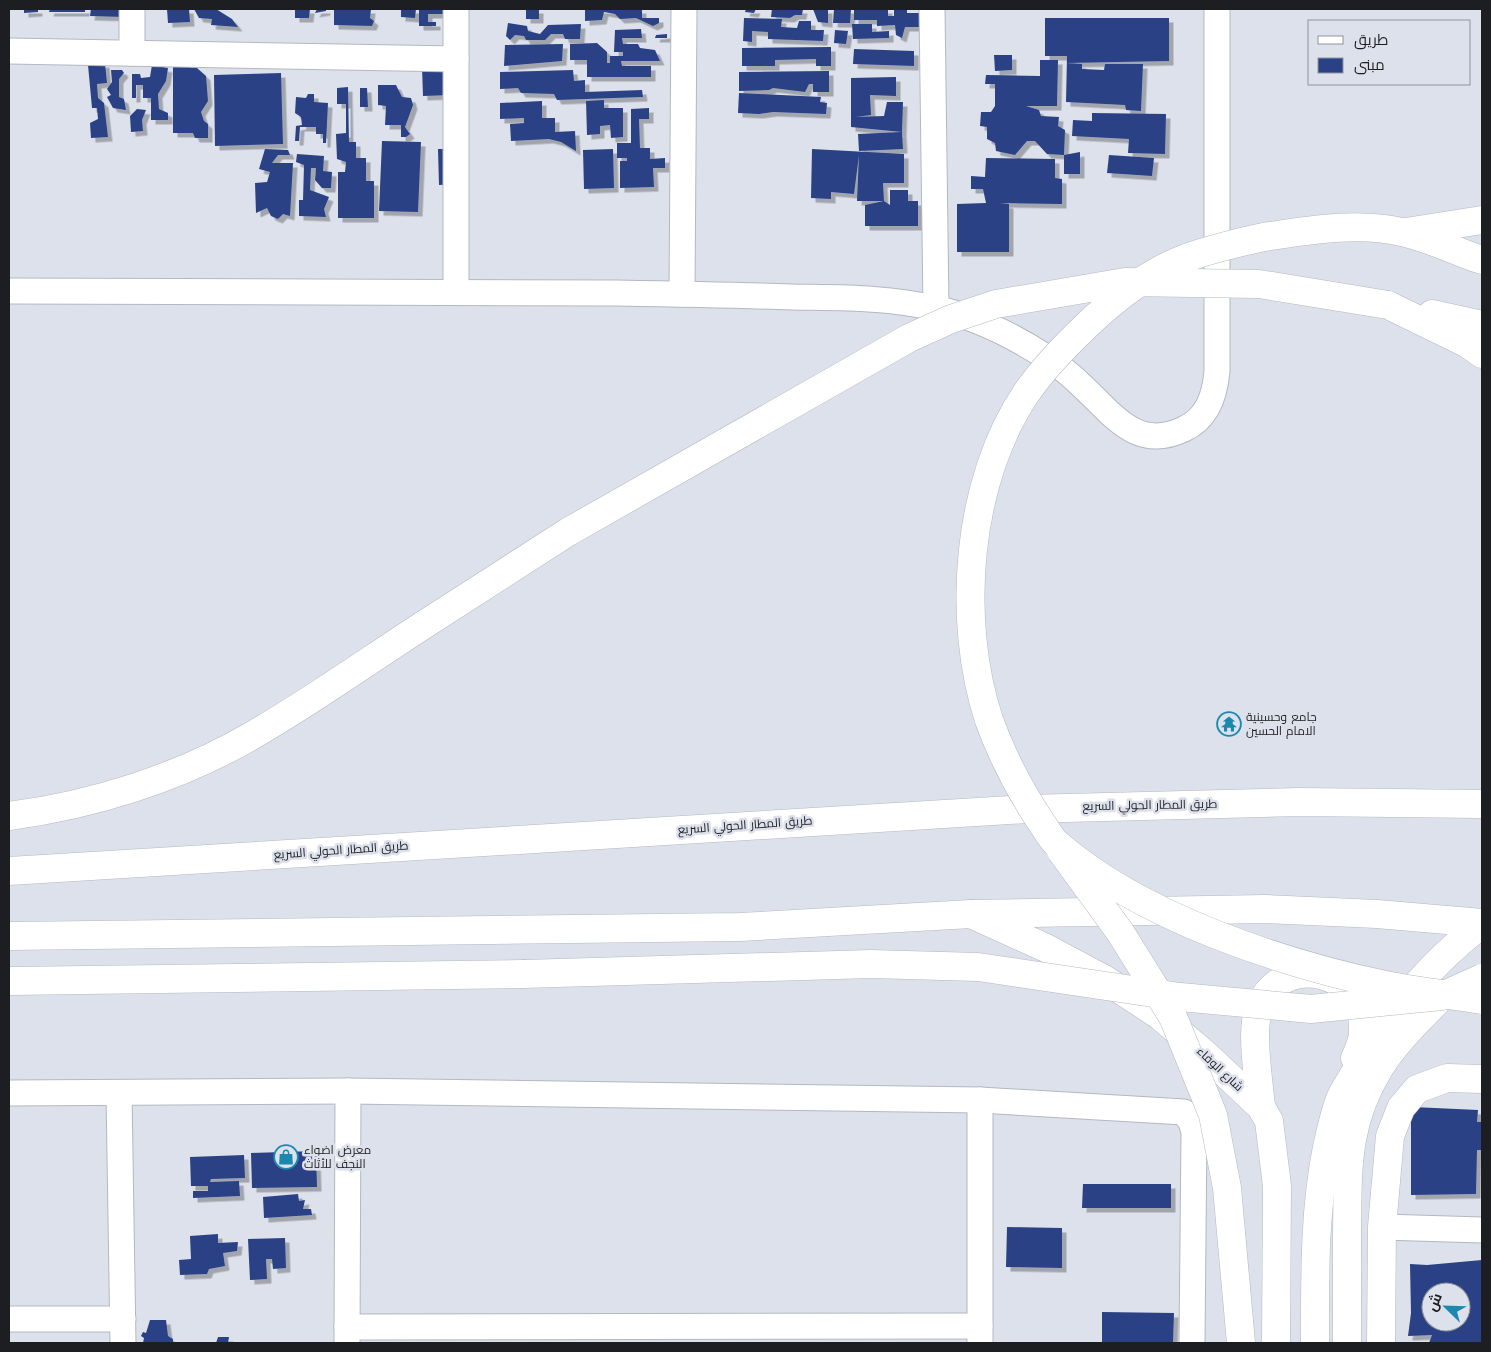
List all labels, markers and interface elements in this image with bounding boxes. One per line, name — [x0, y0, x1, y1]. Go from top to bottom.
legend — [1308, 20, 1471, 85]
text: طريق — [1354, 31, 1388, 50]
text: مبنى — [1354, 56, 1385, 75]
place label: جامع وحسينية الامام الحسين — [1246, 710, 1317, 739]
temple icon: جامع وحسينية الامام الحسين — [1216, 711, 1242, 737]
street label: طريق المطار الحولي السريع — [1082, 797, 1218, 816]
street label: طريق المطار الحولي السريع — [677, 813, 813, 840]
street label: طريق المطار الحولي السريع — [273, 838, 409, 865]
street label: شارع الوفاء — [1193, 1044, 1246, 1095]
place label: معرض اضواء النجف للأثاث — [304, 1143, 371, 1171]
shop icon: معرض اضواء النجف للأثاث — [273, 1144, 299, 1170]
north arrow — [1421, 1282, 1471, 1332]
text: ش — [1423, 1290, 1446, 1314]

